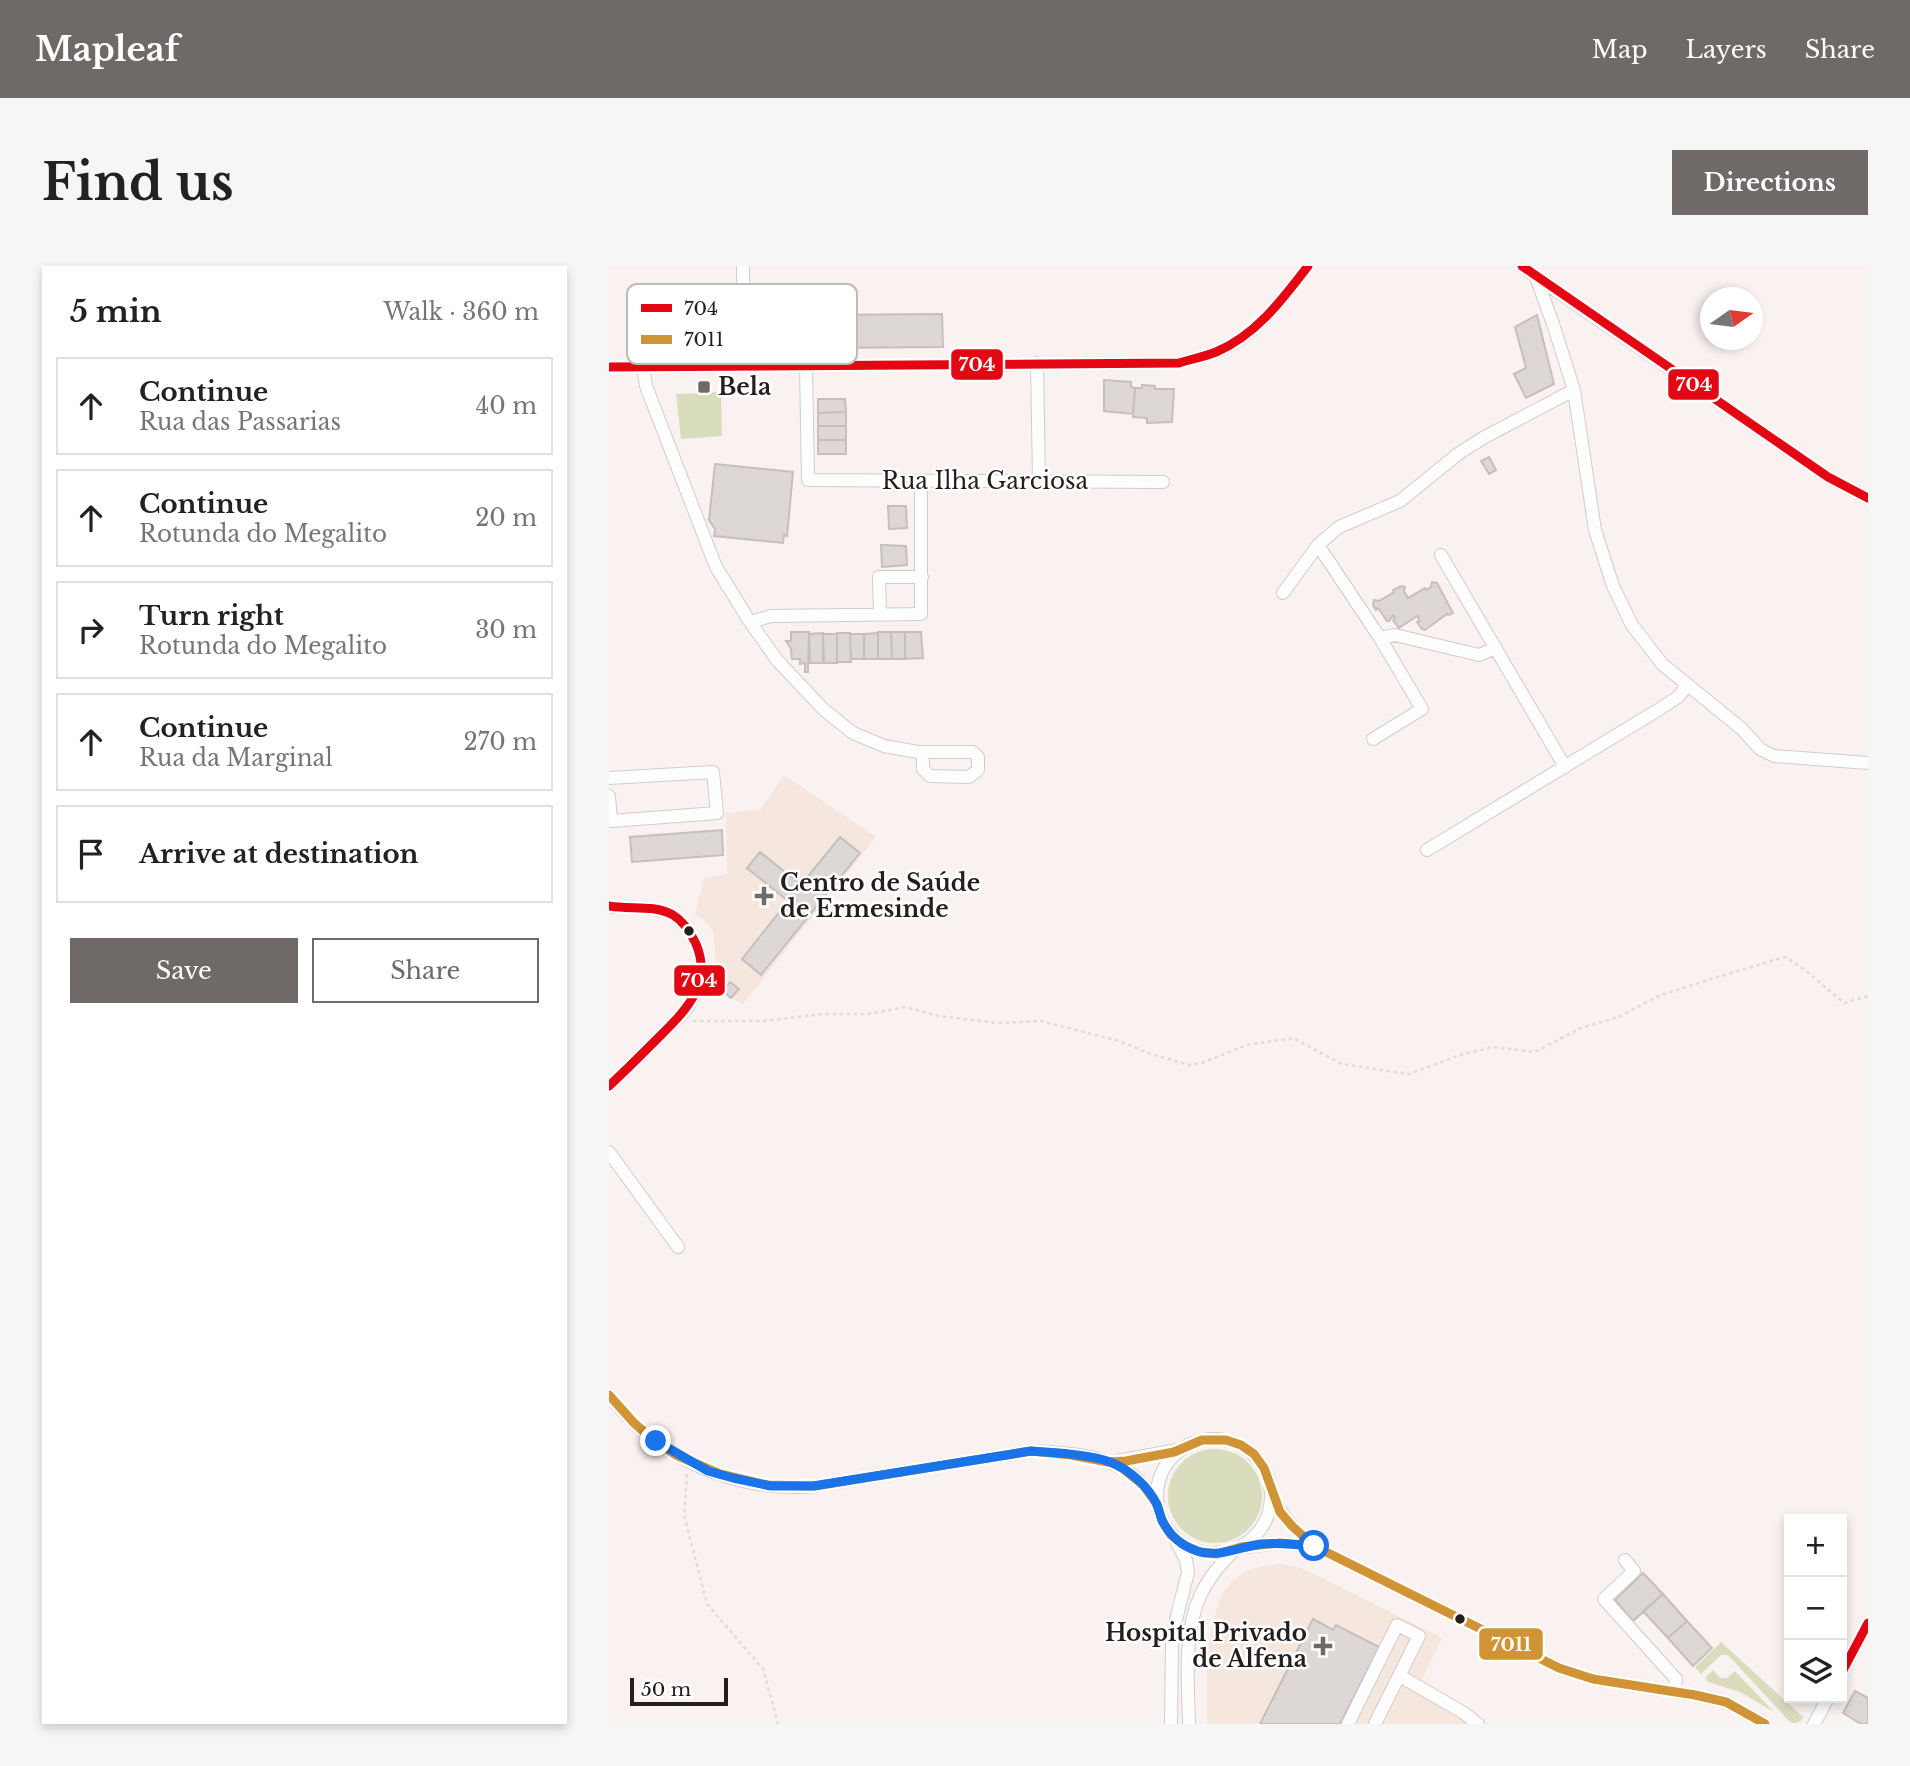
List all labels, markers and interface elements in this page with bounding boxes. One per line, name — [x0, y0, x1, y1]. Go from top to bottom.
text: Mapleaf — [35, 29, 179, 70]
text: Map — [1592, 35, 1648, 64]
text: Layers — [1686, 35, 1767, 64]
text: Share — [1805, 35, 1875, 64]
button: Directions — [1672, 150, 1868, 215]
text: Find us — [42, 152, 234, 213]
legend — [627, 284, 857, 364]
north arrow — [1700, 287, 1763, 350]
text: 5 min — [70, 293, 162, 330]
text: 704 — [684, 297, 718, 320]
text: Walk · 360 m — [383, 298, 539, 326]
text: 7011 — [684, 328, 724, 351]
line badge: 704 — [950, 348, 1004, 381]
text: 704 — [959, 353, 995, 376]
line badge: 704 — [1667, 368, 1720, 401]
place label: Bela — [718, 373, 771, 401]
text: 704 — [1676, 373, 1712, 396]
text: Continue — [139, 376, 268, 408]
marker: Bela — [696, 379, 712, 395]
icon: ahead — [72, 387, 110, 425]
text: 40 m — [476, 392, 537, 420]
text: Rua das Passarias — [139, 408, 341, 436]
street label: Rua Ilha Garciosa — [882, 467, 1088, 495]
text: Continue — [139, 488, 268, 520]
icon: ahead — [72, 499, 110, 537]
text: 20 m — [475, 504, 537, 532]
text: Rotunda do Megalito — [139, 520, 387, 548]
text: Turn right — [139, 600, 284, 632]
icon: right — [72, 611, 110, 649]
text: 30 m — [475, 616, 537, 644]
text: Rotunda do Megalito — [139, 632, 387, 660]
text: Continue — [139, 712, 268, 744]
icon: ahead — [72, 723, 110, 761]
text: 270 m — [464, 728, 537, 756]
text: Rua da Marginal — [139, 744, 333, 772]
icon: arrive — [72, 835, 110, 873]
text: Arrive at destination — [139, 838, 419, 870]
place label: Centro de Saúde de Ermesinde — [780, 869, 980, 923]
marker: Centro de Saúde de Ermesinde — [754, 886, 774, 906]
unlabelled marker — [682, 924, 696, 938]
button: Save — [70, 938, 298, 1003]
button: Share — [312, 938, 539, 1003]
line badge: 704 — [673, 964, 726, 997]
text: 704 — [681, 969, 717, 992]
route end — [640, 1425, 671, 1456]
map controls — [1784, 1514, 1847, 1703]
button: + — [1784, 1514, 1847, 1577]
route start — [1298, 1530, 1329, 1561]
button: − — [1784, 1577, 1847, 1640]
unlabelled marker — [1453, 1612, 1467, 1626]
place label: Hospital Privado de Alfena — [1105, 1619, 1307, 1673]
line badge: 7011 — [1478, 1627, 1544, 1661]
text: 7011 — [1491, 1633, 1531, 1656]
marker: Hospital Privado de Alfena — [1313, 1636, 1333, 1656]
button: layers — [1784, 1640, 1847, 1703]
scale bar — [630, 1675, 728, 1707]
text: 50 m — [641, 1678, 691, 1701]

